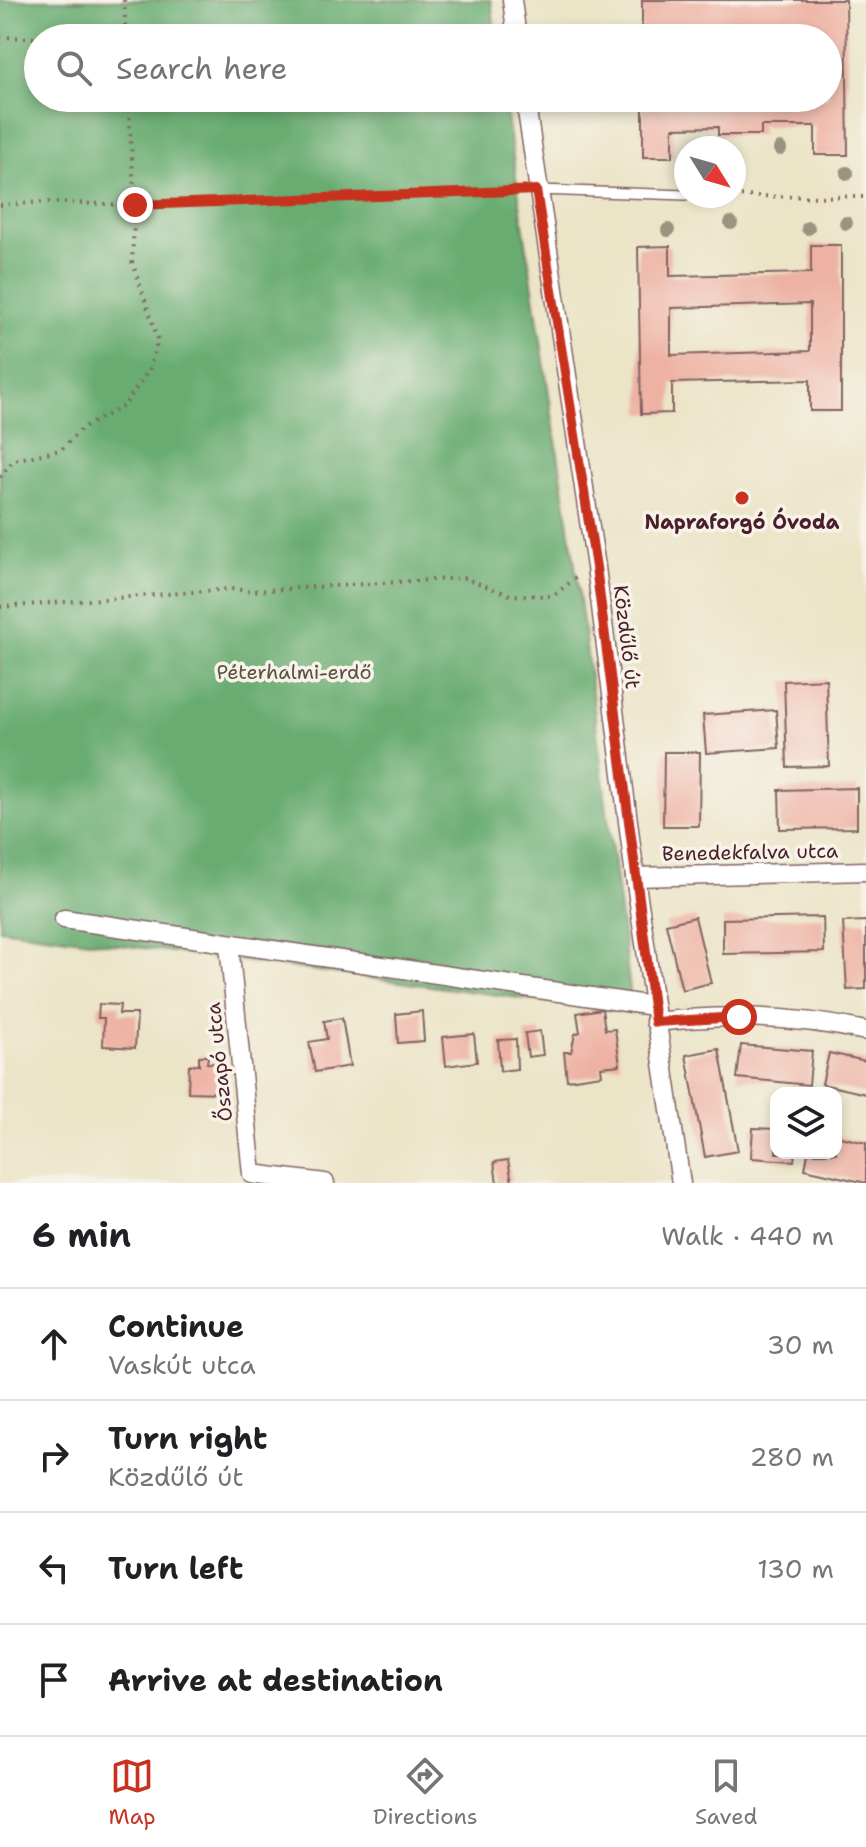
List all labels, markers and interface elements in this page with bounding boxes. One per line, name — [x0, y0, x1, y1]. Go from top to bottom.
search box — [24, 24, 842, 112]
icon: search — [52, 46, 96, 90]
text: Search here — [116, 48, 287, 89]
north arrow — [674, 136, 746, 208]
route end — [117, 187, 153, 223]
marker: Napraforgó Óvoda — [733, 489, 751, 507]
place label: Napraforgó Óvoda — [645, 507, 840, 535]
street label: Közdűlő út — [608, 584, 646, 690]
park label: Péterhalmi-erdő — [216, 659, 372, 685]
street label: Benedekfalva utca — [662, 837, 839, 867]
route start — [721, 999, 757, 1035]
street label: Őszapó utca — [200, 1001, 238, 1123]
map controls — [770, 1087, 842, 1159]
button: layers — [770, 1087, 842, 1159]
text: 6 min — [32, 1212, 131, 1258]
text: Walk · 440 m — [661, 1218, 834, 1253]
text: Continue — [108, 1306, 244, 1347]
icon: ahead — [32, 1322, 76, 1366]
text: 30 m — [767, 1327, 834, 1362]
text: Vaskút utca — [108, 1347, 256, 1382]
text: Turn right — [108, 1418, 267, 1459]
icon: right — [32, 1434, 76, 1478]
text: 280 m — [749, 1439, 834, 1474]
text: Közdűlő út — [108, 1459, 244, 1494]
icon: left — [32, 1546, 76, 1590]
text: Turn left — [108, 1548, 243, 1589]
text: 130 m — [757, 1551, 834, 1586]
icon: arrive — [32, 1658, 76, 1702]
text: Arrive at destination — [108, 1660, 443, 1701]
tab: Map — [109, 1754, 156, 1831]
tab: Directions — [373, 1754, 478, 1831]
tab: Saved — [695, 1754, 757, 1831]

